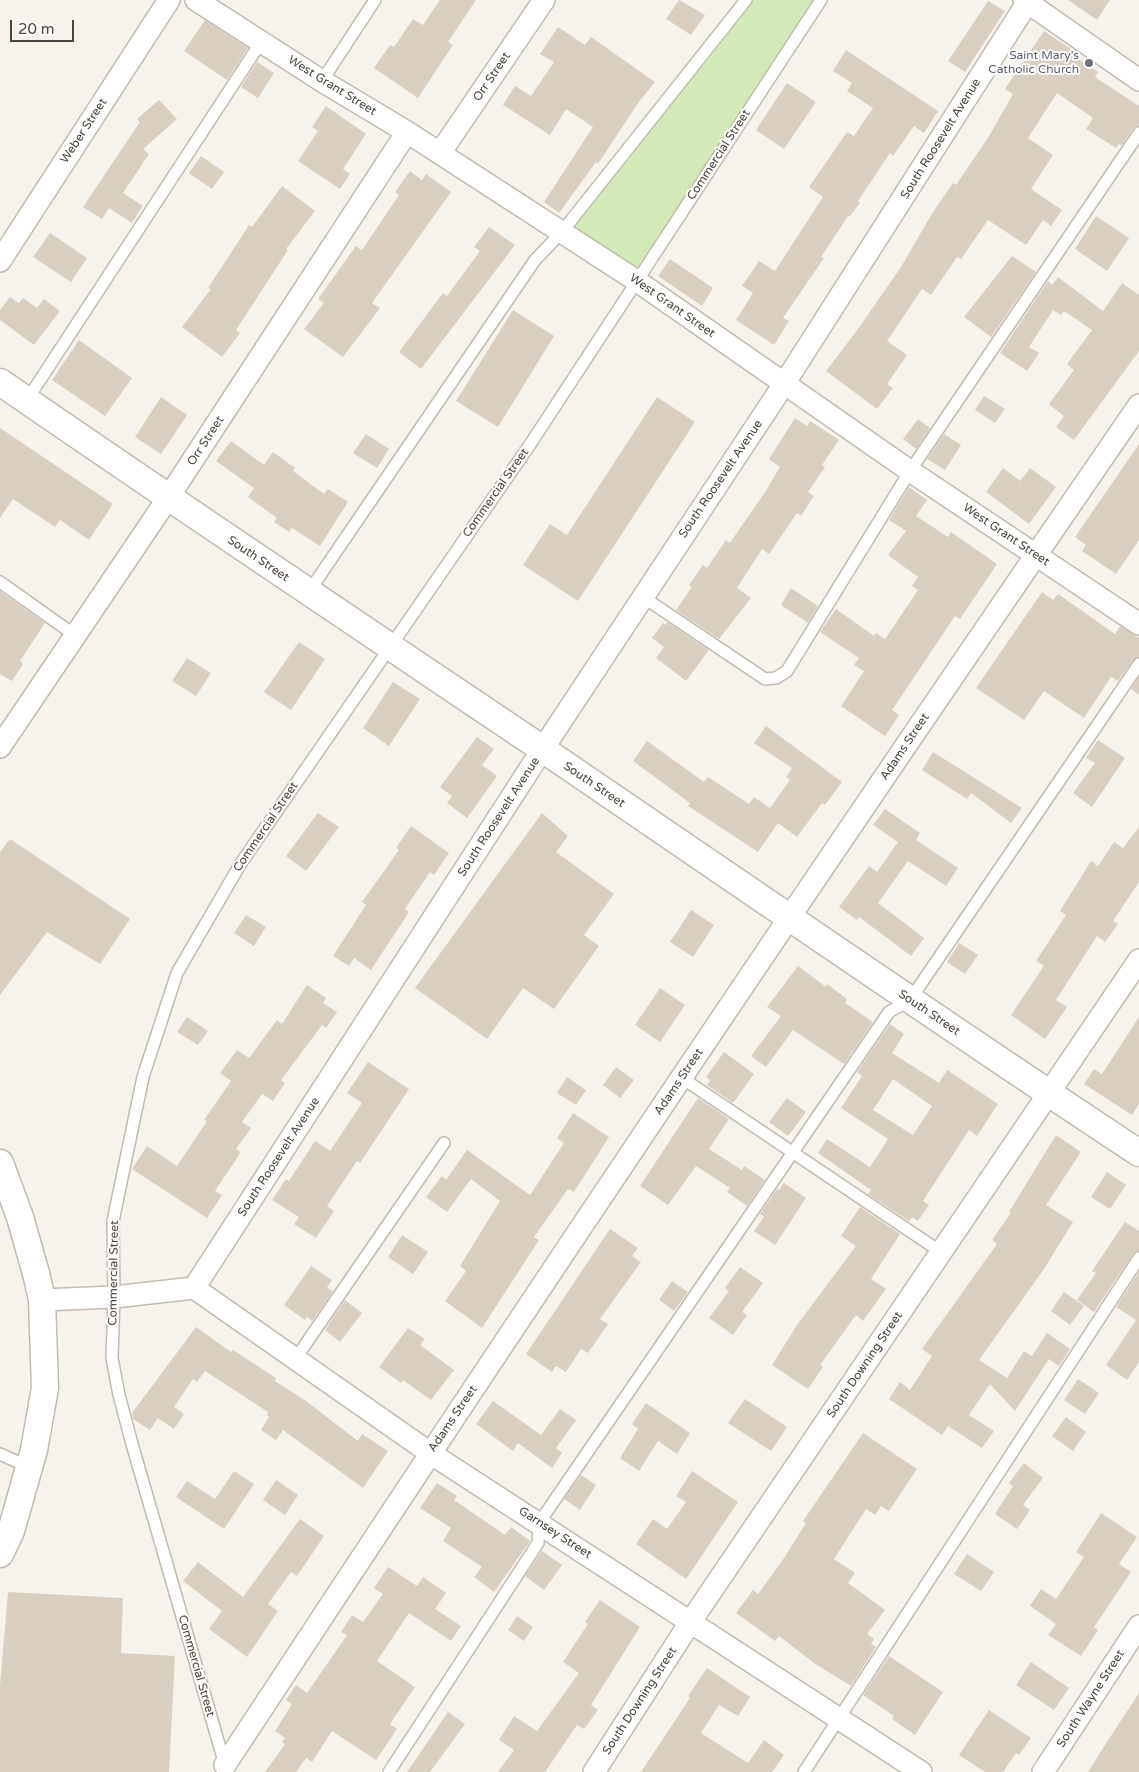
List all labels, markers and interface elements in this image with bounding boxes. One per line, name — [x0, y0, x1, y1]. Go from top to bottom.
scale bar — [12, 10, 76, 42]
text: 20 m — [18, 20, 55, 38]
place label: Saint Mary’s Catholic Church — [988, 49, 1079, 77]
street label: Orr Street — [470, 50, 514, 104]
street label: West Grant Street — [285, 53, 379, 119]
marker: Saint Mary’s Catholic Church — [1083, 57, 1095, 69]
street label: South Roosevelt Avenue — [898, 76, 984, 202]
street label: Weber Street — [58, 96, 110, 166]
street label: Commercial Street — [684, 107, 754, 203]
street label: West Grant Street — [626, 271, 718, 341]
street label: Orr Street — [185, 413, 227, 469]
street label: South Roosevelt Avenue — [676, 417, 766, 541]
street label: Commercial Street — [460, 446, 532, 540]
street label: West Grant Street — [960, 501, 1052, 569]
street label: South Street — [224, 533, 292, 585]
street label: Adams Street — [877, 711, 933, 783]
street label: South Roosevelt Avenue — [455, 755, 543, 879]
street label: South Street — [560, 759, 628, 811]
street label: Commercial Street — [231, 779, 301, 875]
street label: South Street — [895, 987, 963, 1039]
street label: Adams Street — [651, 1046, 707, 1118]
street label: South Roosevelt Avenue — [235, 1095, 323, 1219]
street label: Commercial Street — [106, 1220, 122, 1326]
street label: South Downing Street — [824, 1309, 906, 1421]
street label: Adams Street — [425, 1383, 481, 1455]
street label: Garnsey Street — [516, 1504, 594, 1562]
street label: Commercial Street — [175, 1613, 217, 1719]
street label: South Downing Street — [600, 1645, 680, 1757]
street label: South Wayne Street — [1054, 1648, 1128, 1750]

